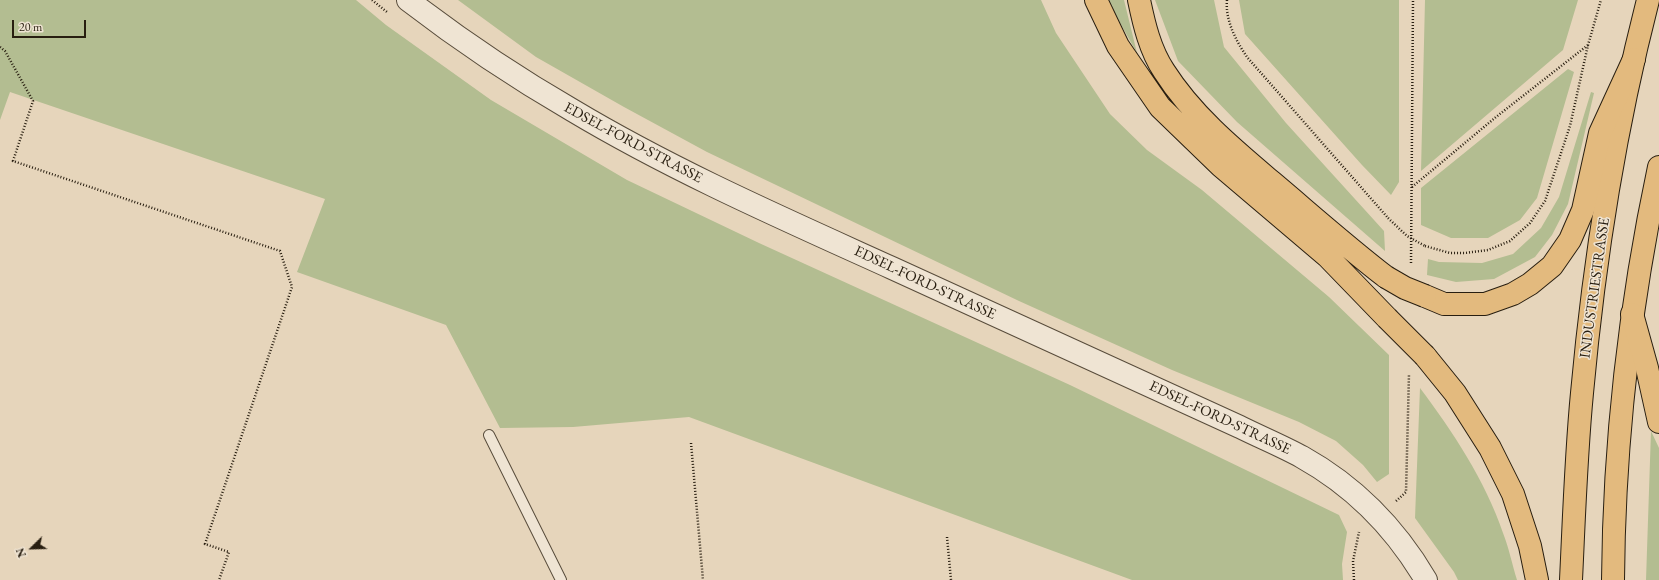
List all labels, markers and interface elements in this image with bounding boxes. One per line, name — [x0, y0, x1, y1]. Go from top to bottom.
scale bar — [14, 12, 88, 38]
text: 20 m — [19, 19, 42, 35]
street label: EDSEL-FORD-STRASSE — [561, 99, 705, 187]
street label: INDUSTRIESTRASSE — [1576, 217, 1614, 359]
street label: EDSEL-FORD-STRASSE — [851, 242, 999, 324]
street label: EDSEL-FORD-STRASSE — [1146, 377, 1294, 459]
north arrow — [12, 528, 52, 568]
text: N — [13, 546, 29, 560]

